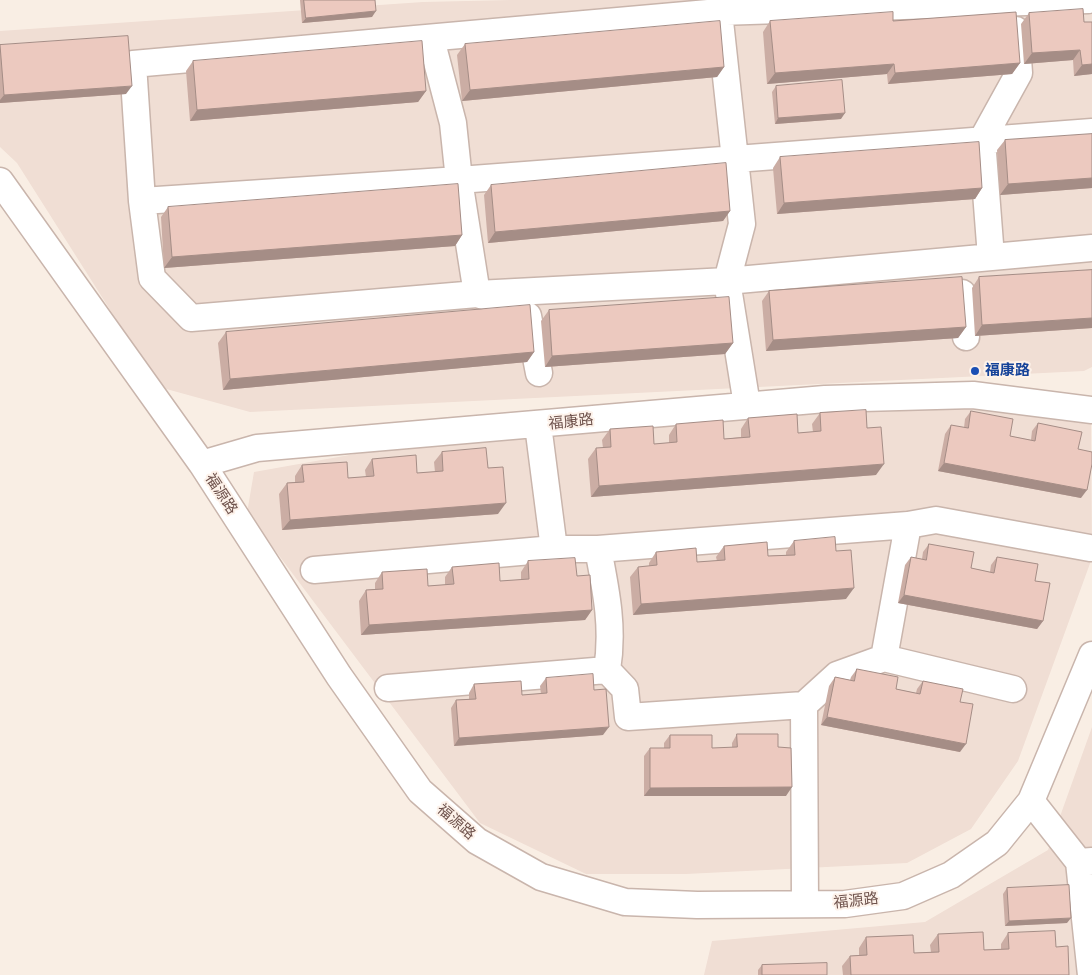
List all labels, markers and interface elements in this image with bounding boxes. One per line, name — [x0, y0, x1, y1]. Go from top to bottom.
place label: 福康路 — [985, 362, 1030, 380]
marker: 福康路 — [969, 365, 981, 377]
street label: 福康路 — [548, 411, 594, 433]
street label: 福源路 — [201, 470, 241, 518]
street label: 福源路 — [433, 800, 479, 844]
street label: 福源路 — [833, 890, 879, 912]

